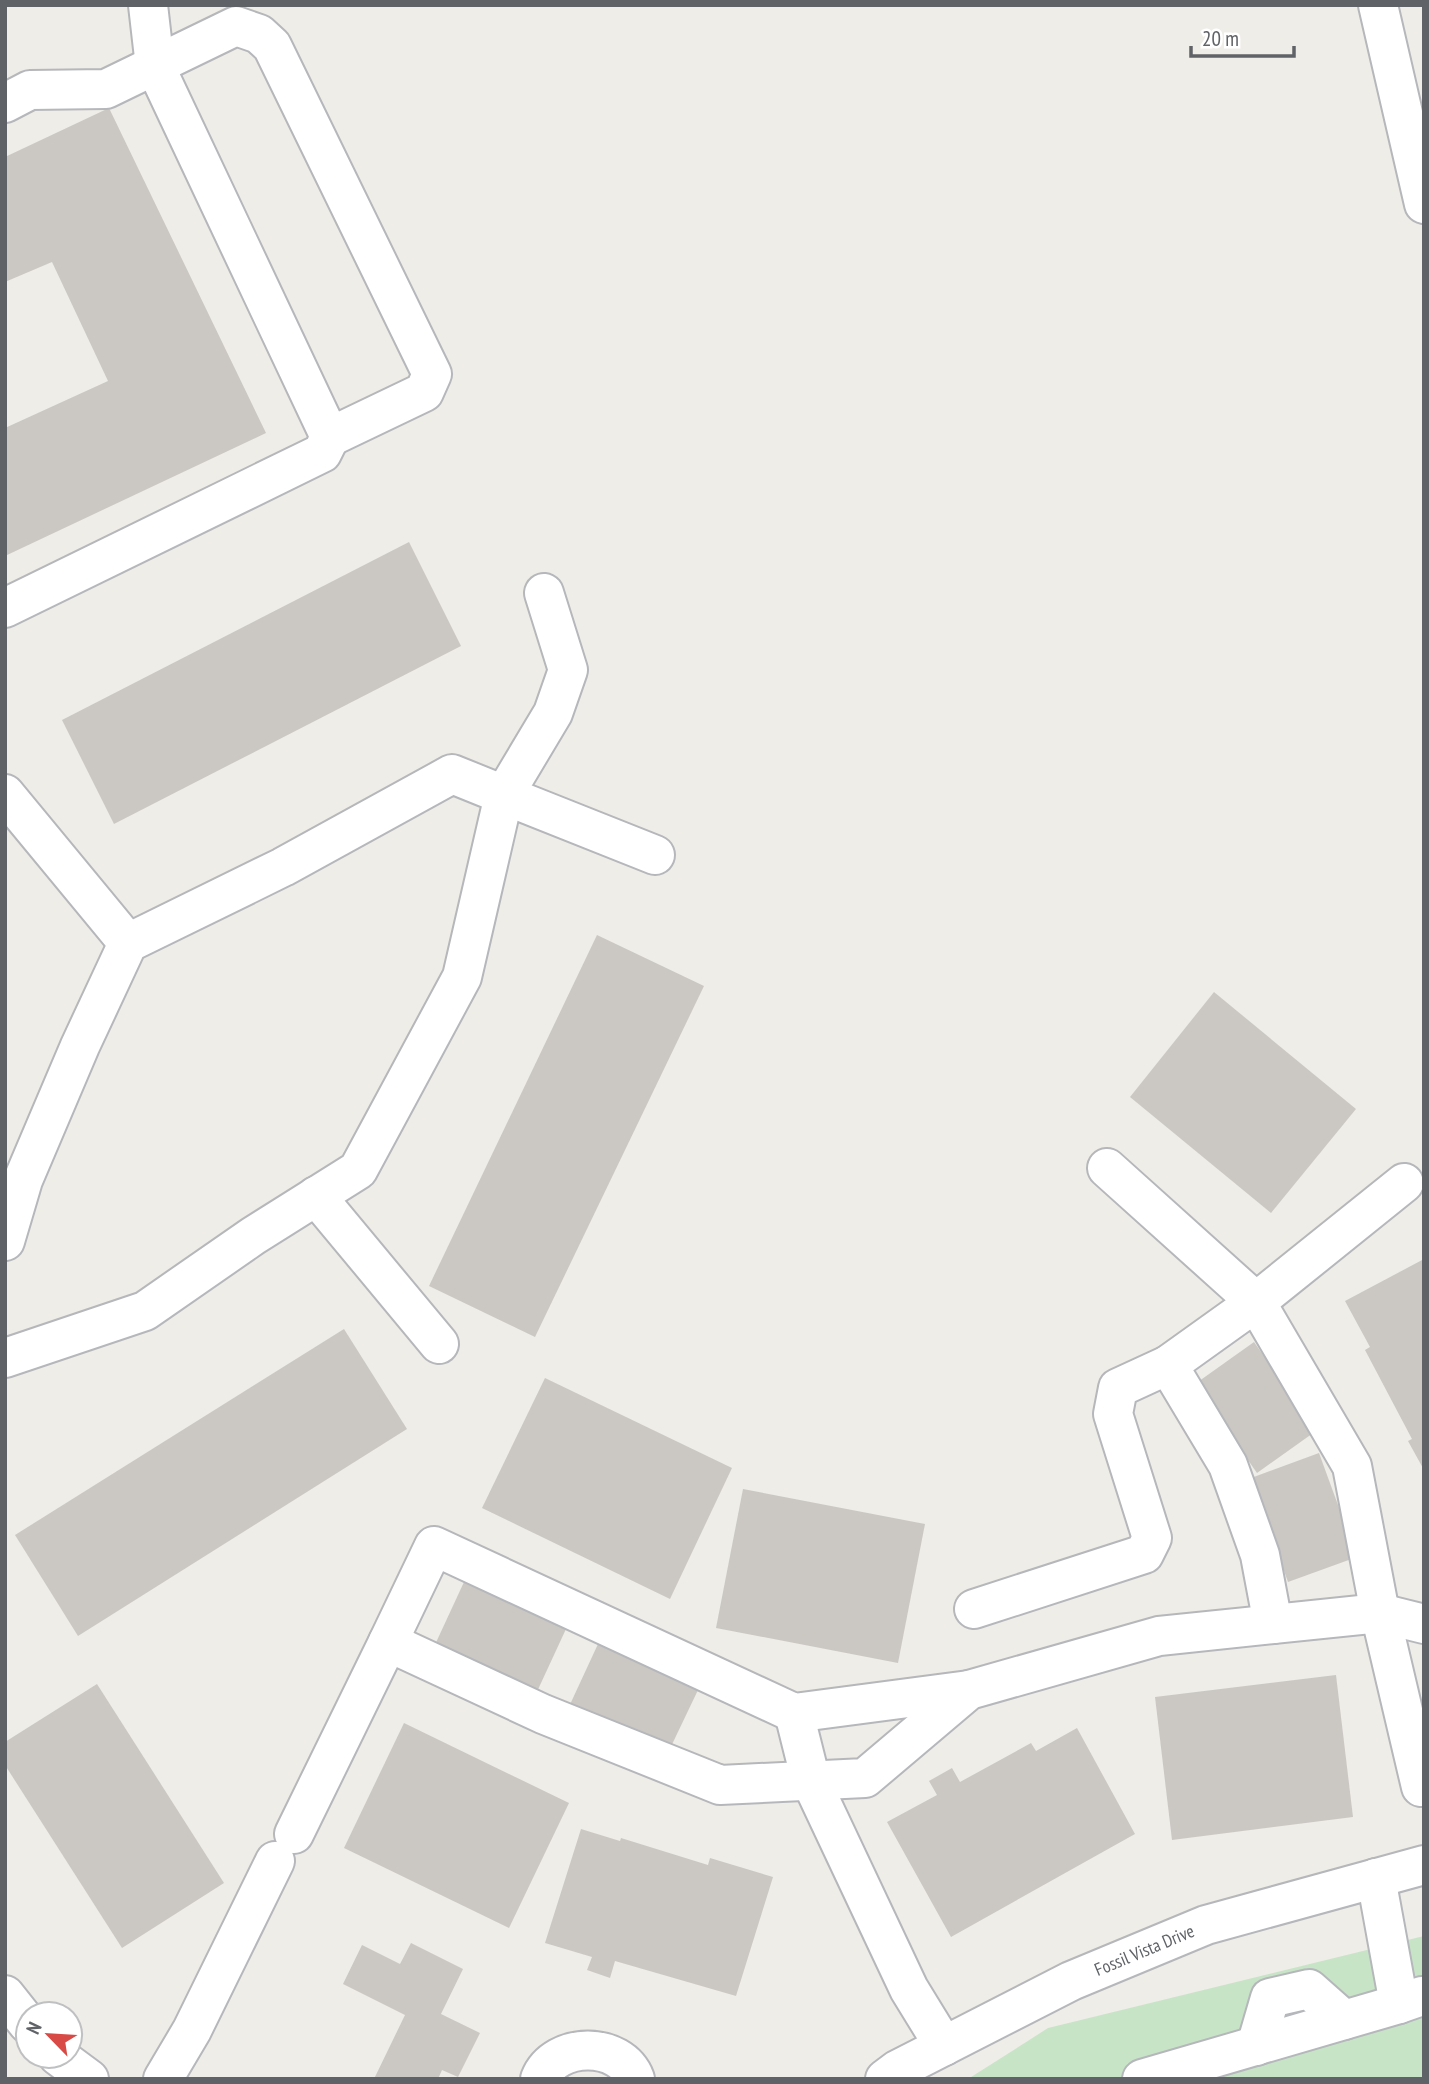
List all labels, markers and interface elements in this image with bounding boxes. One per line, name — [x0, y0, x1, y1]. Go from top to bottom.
scale bar — [1191, 14, 1294, 58]
text: 20 m — [1202, 25, 1239, 52]
street label: Fossil Vista Drive — [1091, 1919, 1198, 1981]
north arrow — [14, 2000, 84, 2070]
text: N — [21, 2018, 47, 2038]

